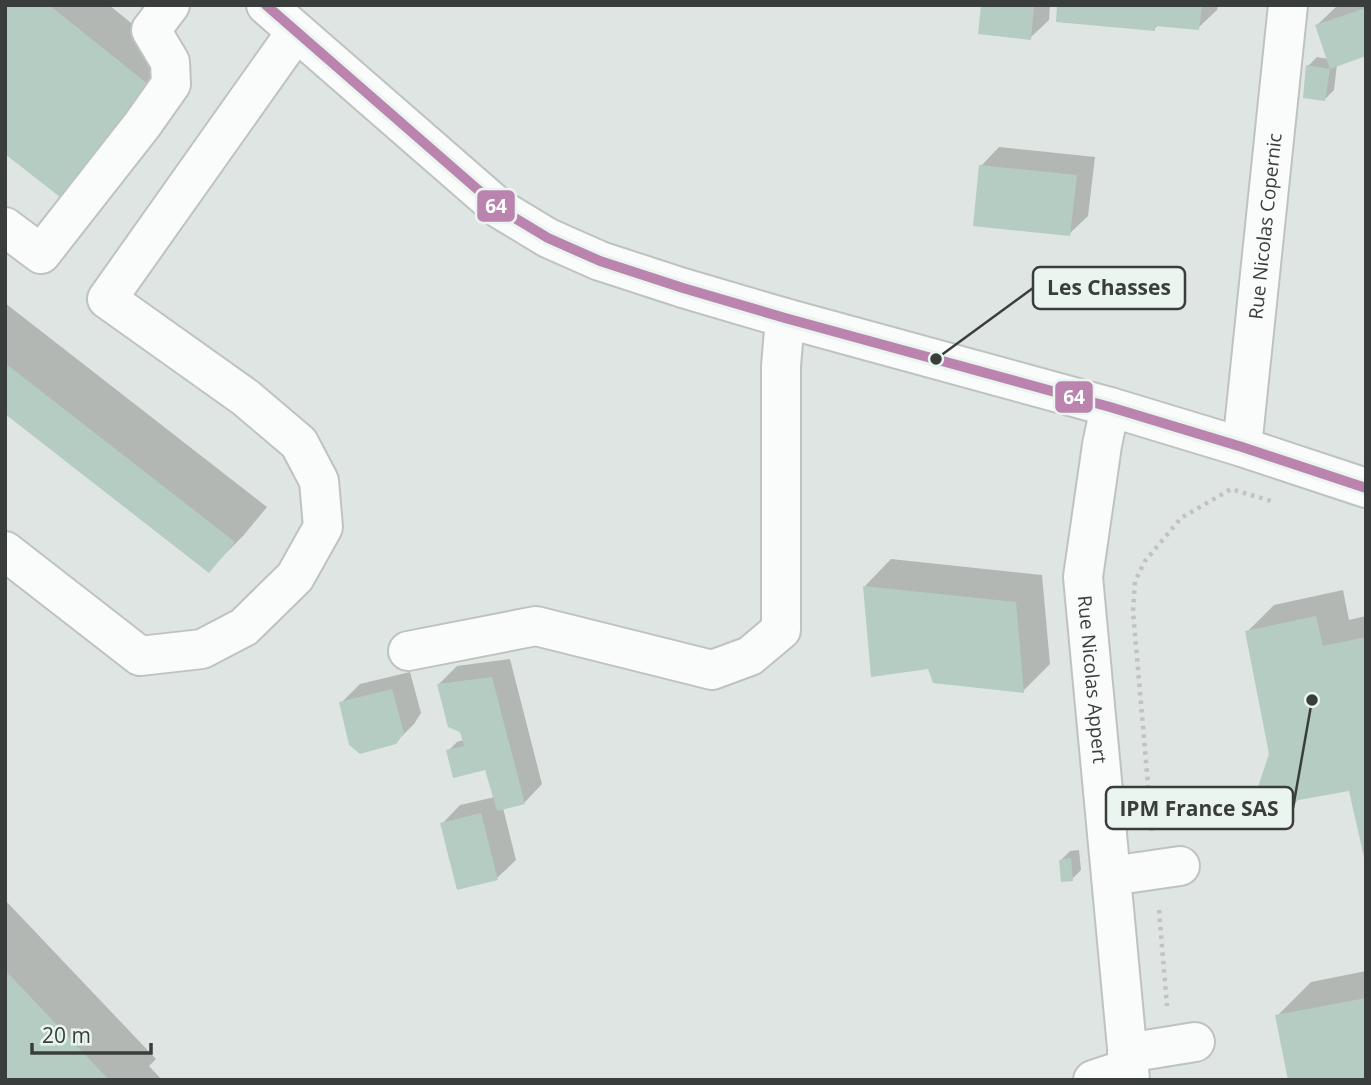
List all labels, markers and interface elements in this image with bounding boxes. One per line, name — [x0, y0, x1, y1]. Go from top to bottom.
street label: Rue Nicolas Copernic — [1242, 132, 1288, 321]
line badge: 64 — [476, 189, 516, 223]
text: 64 — [485, 193, 507, 219]
callout: Les Chasses — [1033, 267, 1185, 309]
text: Les Chasses — [1047, 273, 1171, 301]
line badge: 64 — [1054, 380, 1094, 414]
text: 64 — [1063, 384, 1085, 410]
street label: Rue Nicolas Appert — [1072, 594, 1113, 765]
callout: IPM France SAS — [1106, 787, 1293, 829]
text: IPM France SAS — [1119, 794, 1279, 822]
scale bar — [32, 1012, 150, 1056]
text: 20 m — [42, 1021, 91, 1049]

